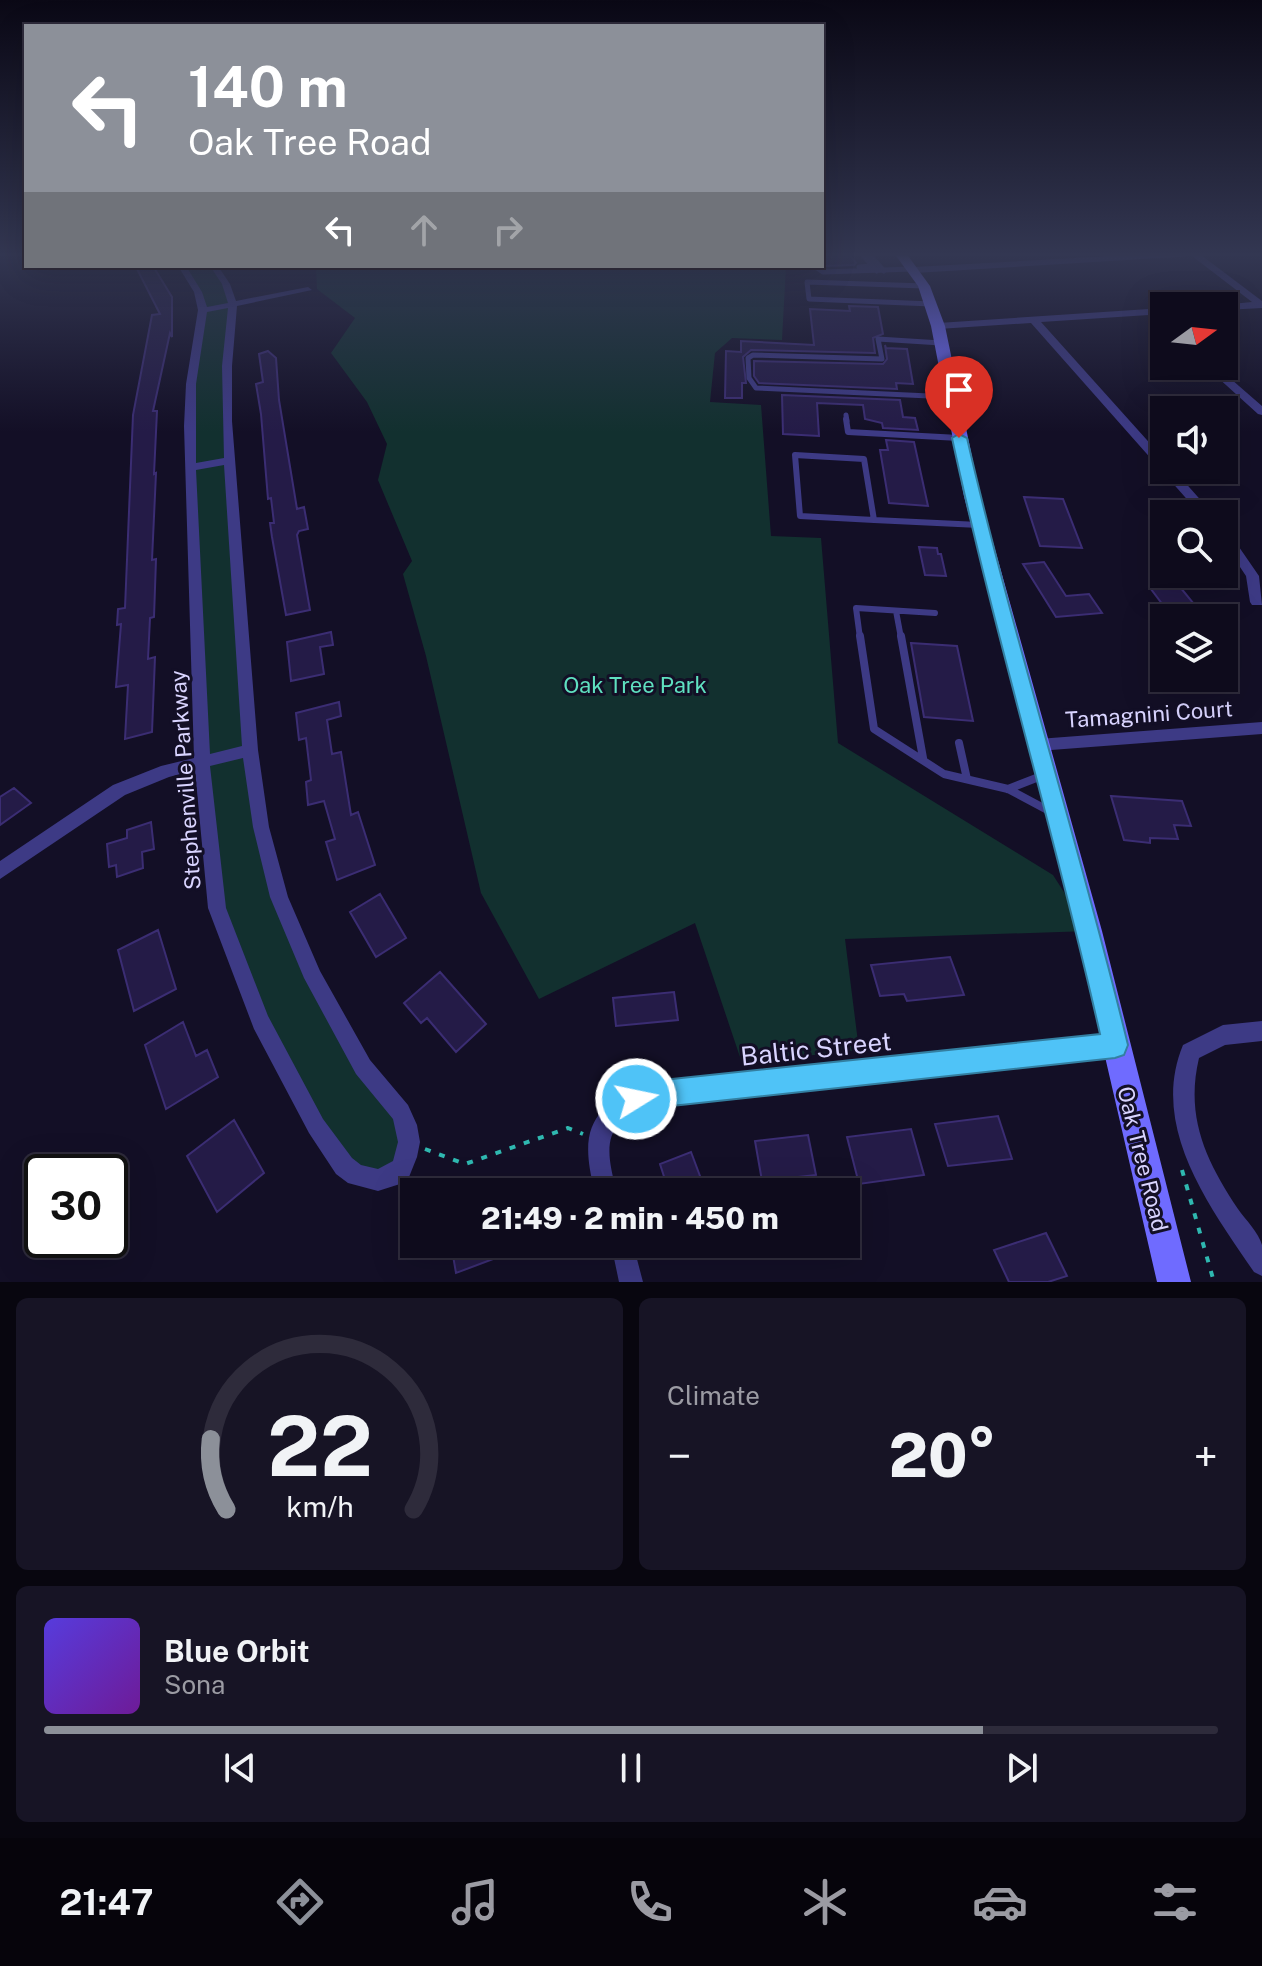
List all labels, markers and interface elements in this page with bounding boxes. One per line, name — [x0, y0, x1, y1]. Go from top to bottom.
text: 140 m — [188, 54, 348, 120]
icon: left — [56, 56, 160, 160]
text: Oak Tree Road — [188, 121, 431, 163]
icon: left — [318, 208, 362, 252]
icon: ahead — [402, 208, 446, 252]
icon: right — [486, 208, 530, 252]
north arrow — [1150, 292, 1238, 380]
map controls — [1150, 292, 1238, 692]
pin — [925, 356, 993, 438]
icon: arrive — [937, 368, 981, 412]
button: sound — [1150, 396, 1238, 484]
button: search — [1150, 500, 1238, 588]
button: layers — [1150, 604, 1238, 692]
street label: Stephenville Parkway — [164, 669, 206, 891]
park label: Oak Tree Park — [563, 672, 707, 698]
street label: Tamagnini Court — [1064, 695, 1234, 733]
street label: Baltic Street — [739, 1025, 893, 1072]
position arrow — [594, 1057, 678, 1141]
street label: Oak Tree Road — [1112, 1084, 1174, 1234]
speed limit sign: 30 — [24, 1154, 128, 1258]
text: 21:49 · 2 min · 450 m — [481, 1200, 779, 1236]
text: Climate — [667, 1380, 760, 1411]
text: 22 — [267, 1397, 372, 1495]
text: 20° — [889, 1420, 996, 1491]
text: − — [667, 1430, 691, 1482]
text: + — [1194, 1430, 1218, 1482]
text: km/h — [286, 1490, 353, 1523]
text: Blue Orbit — [164, 1633, 310, 1669]
text: Sona — [164, 1669, 225, 1700]
icon: previous — [218, 1746, 262, 1790]
icon: pause — [609, 1746, 653, 1790]
icon: next — [1000, 1746, 1044, 1790]
icon: directions — [272, 1874, 328, 1930]
icon: music — [447, 1874, 503, 1930]
icon: phone — [622, 1874, 678, 1930]
icon: climate — [797, 1874, 853, 1930]
icon: car — [972, 1874, 1028, 1930]
icon: filters — [1147, 1874, 1203, 1930]
text: 21:47 — [59, 1881, 153, 1923]

